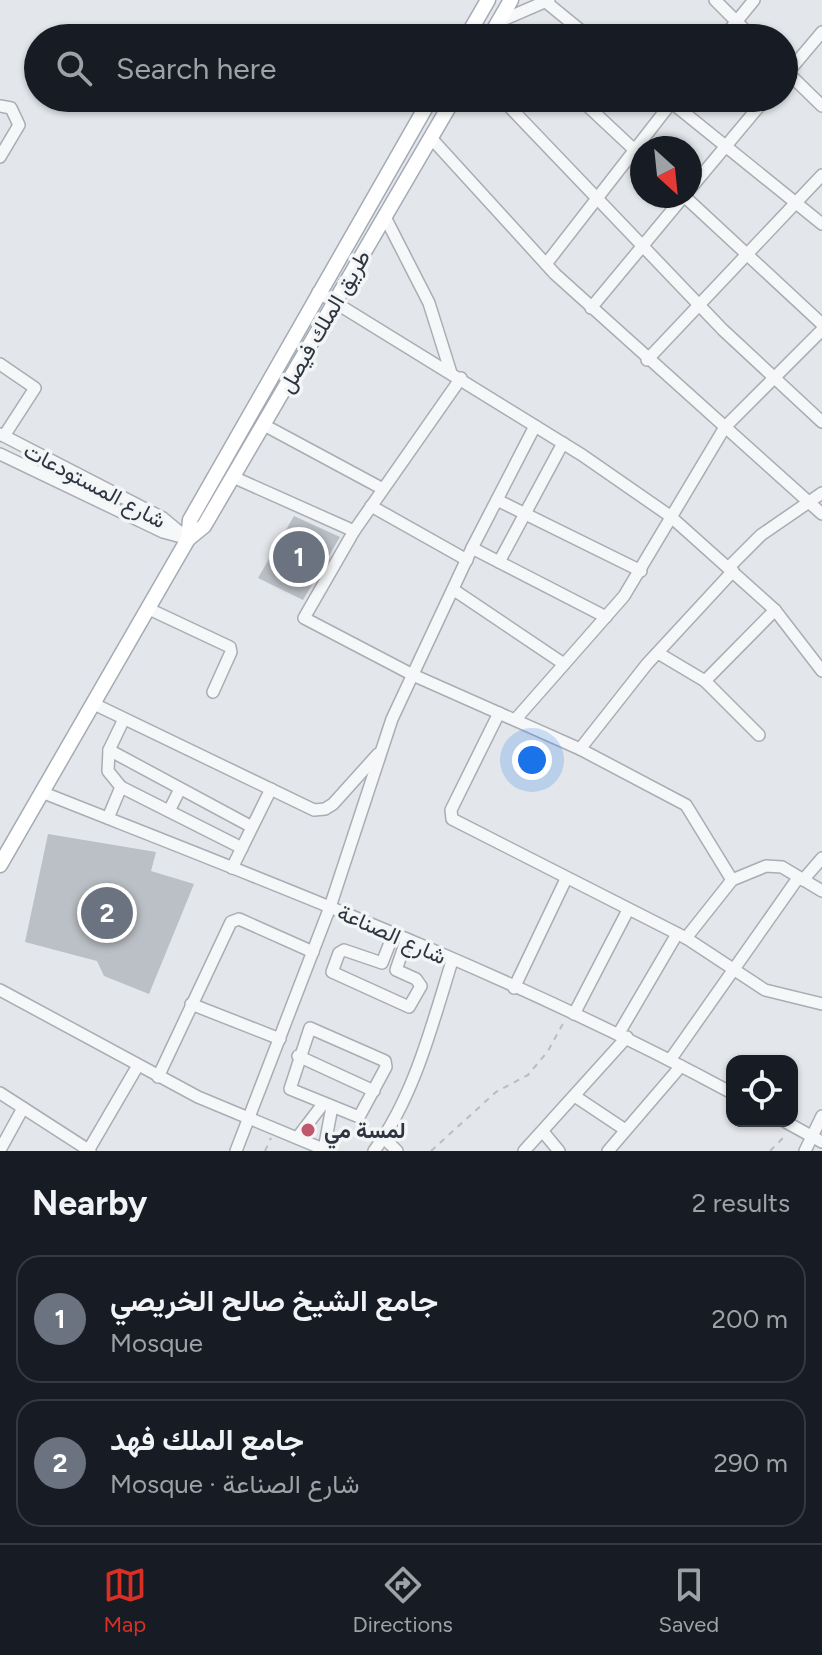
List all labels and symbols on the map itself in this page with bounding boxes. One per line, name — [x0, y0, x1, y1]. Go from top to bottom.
north arrow — [630, 136, 702, 208]
street label: طريق الملك فيصل — [273, 245, 376, 397]
street label: شارع المستودعات — [19, 437, 170, 535]
pin: 1 — [273, 527, 325, 587]
your location — [512, 740, 552, 780]
pin: 2 — [81, 883, 133, 943]
street label: شارع الصناعة — [333, 899, 450, 971]
place label: لمسة مي — [324, 1117, 406, 1149]
marker: لمسة مي — [299, 1121, 317, 1139]

